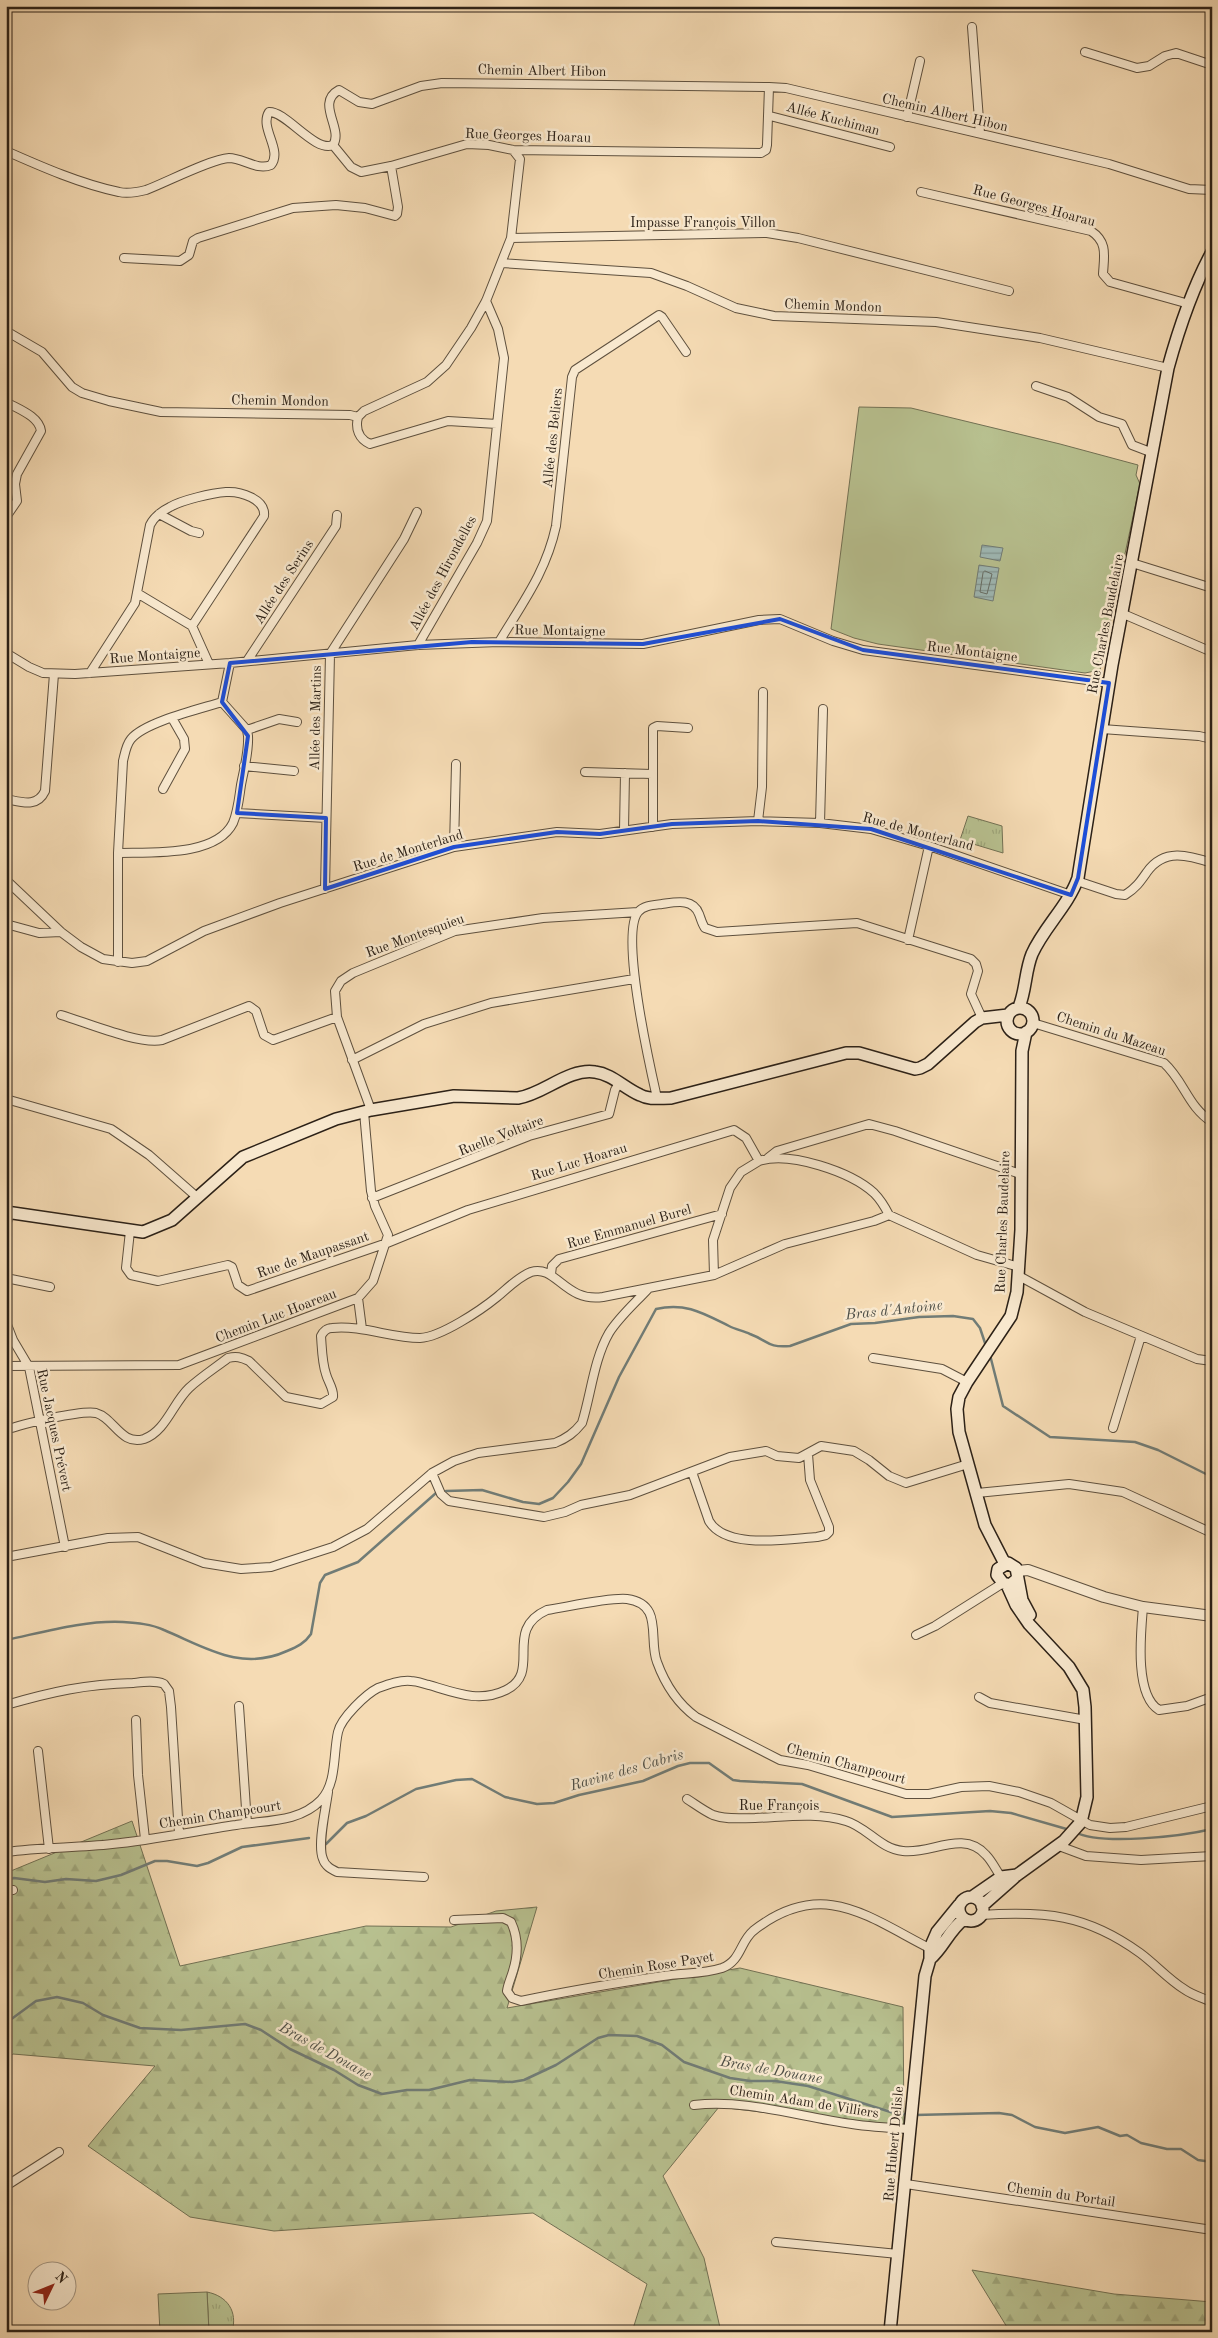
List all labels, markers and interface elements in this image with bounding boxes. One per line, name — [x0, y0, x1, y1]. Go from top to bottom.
street label: Chemin Albert Hibon — [477, 63, 607, 79]
street label: Chemin Albert Hibon — [881, 92, 1010, 134]
street label: Allée Kuchiman — [785, 100, 882, 138]
street label: Rue Georges Hoarau — [465, 127, 592, 145]
street label: Rue Georges Hoarau — [971, 183, 1097, 229]
street label: Impasse François Villon — [630, 216, 776, 230]
street label: Chemin Mondon — [784, 297, 883, 315]
street label: Allée des Beliers — [541, 387, 565, 489]
street label: Chemin Mondon — [231, 393, 329, 409]
street label: Allée des Hirondelles — [407, 513, 479, 633]
street label: Allée des Serins — [252, 537, 316, 627]
street label: Rue Charles Baudelaire — [1086, 553, 1126, 695]
street label: Rue Montaigne — [514, 623, 606, 639]
street label: Rue Montaigne — [926, 639, 1018, 665]
street label: Rue Montaigne — [109, 646, 201, 666]
street label: Allée des Martins — [308, 665, 324, 771]
street label: Rue de Monterland — [861, 810, 975, 854]
street label: Rue de Monterland — [351, 828, 465, 874]
street label: Rue Montesquieu — [364, 912, 467, 960]
street label: Chemin du Mazeau — [1055, 1010, 1168, 1058]
street label: Ruelle Voltaire — [457, 1113, 545, 1159]
street label: Rue Luc Hoarau — [529, 1141, 629, 1183]
street label: Rue Charles Baudelaire — [994, 1151, 1012, 1293]
street label: Rue Emmanuel Burel — [565, 1202, 693, 1252]
street label: Rue de Maupassant — [255, 1229, 371, 1281]
street label: Chemin Luc Hoareau — [214, 1286, 339, 1345]
water label: Bras d'Antoine — [844, 1298, 943, 1324]
street label: Rue Jacques Prévert — [34, 1367, 74, 1493]
street label: Chemin Champcourt — [785, 1741, 907, 1787]
water label: Ravine des Cabris — [568, 1748, 685, 1795]
street label: Chemin Champcourt — [158, 1798, 282, 1832]
street label: Rue François — [739, 1799, 819, 1813]
street label: Chemin Rose Payet — [597, 1950, 715, 1982]
water label: Bras de Douane — [275, 2020, 374, 2084]
water label: Bras de Douane — [718, 2054, 823, 2087]
street label: Chemin Adam de Villiers — [728, 2083, 880, 2121]
street label: Rue Hubert Delisle — [882, 2086, 906, 2202]
street label: Chemin du Portail — [1006, 2180, 1116, 2210]
north arrow — [28, 2260, 78, 2310]
text: N — [52, 2269, 70, 2287]

